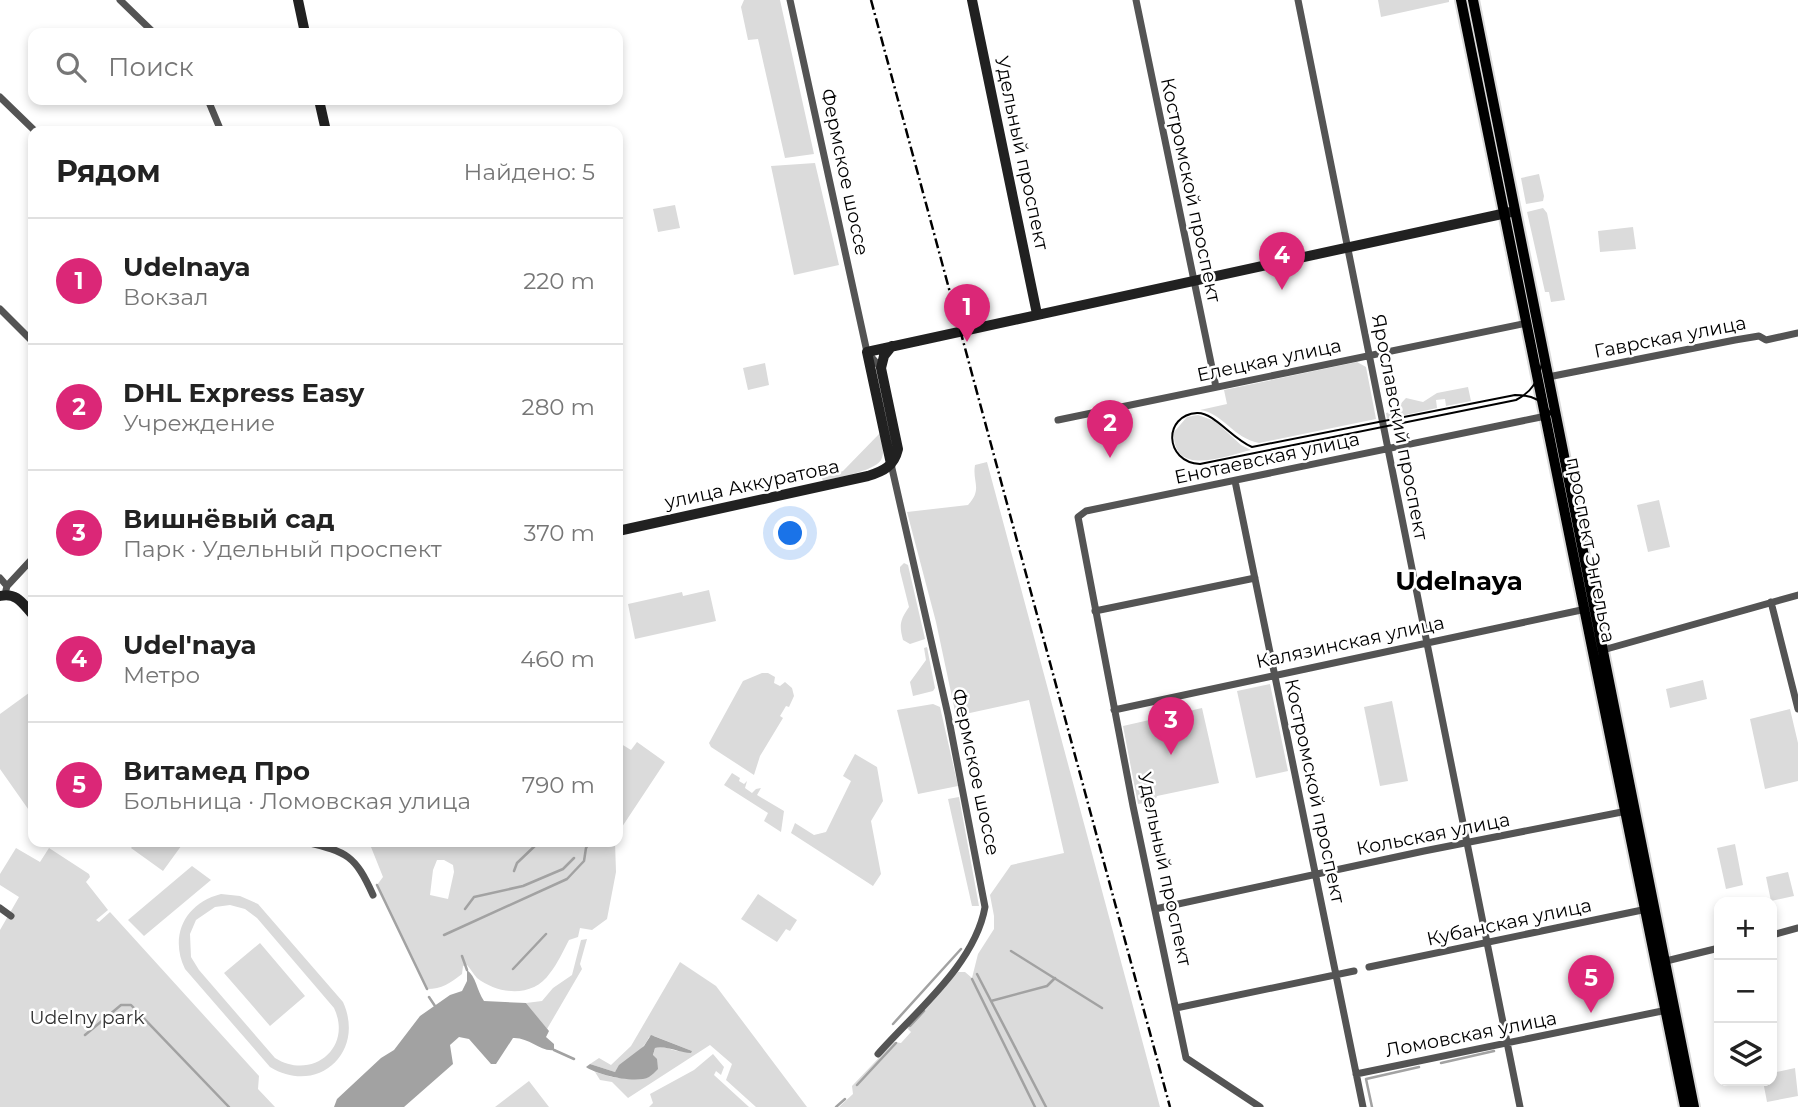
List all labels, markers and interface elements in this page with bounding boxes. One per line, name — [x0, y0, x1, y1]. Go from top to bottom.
search box — [28, 28, 623, 105]
icon: search — [52, 48, 90, 86]
text: Поиск — [108, 51, 194, 83]
street label: Удельный проспект — [990, 54, 1054, 252]
street label: Костромской проспект — [1156, 76, 1226, 304]
street label: Фермское шоссе — [816, 86, 874, 258]
text: Рядом — [56, 153, 161, 190]
text: Найдено: 5 — [464, 158, 595, 186]
pin: 4 — [1259, 232, 1305, 290]
text: Udelnaya — [123, 251, 251, 283]
text: 1 — [74, 267, 84, 295]
text: 220 m — [523, 267, 595, 295]
text: Вокзал — [123, 283, 208, 311]
pin: 1 — [944, 284, 990, 342]
street label: Гаврская улица — [1592, 311, 1748, 363]
street label: Ярославский проспект — [1367, 312, 1433, 542]
street label: Елецкая улица — [1195, 333, 1343, 387]
text: DHL Express Easy — [123, 377, 364, 409]
text: 2 — [72, 393, 86, 421]
text: 280 m — [522, 393, 595, 421]
pin: 2 — [1087, 400, 1133, 458]
text: Учреждение — [123, 409, 275, 437]
street label: Енотаевская улица — [1172, 427, 1362, 489]
street label: улица Аккуратова — [662, 454, 841, 514]
street label: проспект Энгельса — [1562, 455, 1620, 645]
text: Вишнёвый сад — [123, 503, 334, 535]
your location — [773, 516, 807, 550]
text: 3 — [72, 519, 86, 547]
text: 370 m — [524, 519, 595, 547]
text: Парк · Удельный проспект — [123, 535, 442, 563]
district label: Udelnaya — [1395, 565, 1523, 597]
street label: Калязинская улица — [1254, 611, 1446, 673]
text: Udel'naya — [123, 629, 257, 661]
text: 4 — [71, 645, 87, 673]
text: 460 m — [520, 645, 595, 673]
text: Метро — [123, 661, 200, 689]
street label: Костромской проспект — [1280, 677, 1350, 905]
street label: Фермское шоссе — [947, 686, 1005, 858]
pin: 3 — [1148, 697, 1194, 755]
text: Витамед Про — [123, 755, 310, 787]
street label: Удельный проспект — [1133, 770, 1197, 968]
text: 5 — [72, 771, 86, 799]
text: 790 m — [522, 771, 595, 799]
text: Больница · Ломовская улица — [123, 787, 471, 815]
street label: Кольская улица — [1354, 808, 1512, 860]
street label: Кубанская улица — [1424, 893, 1594, 951]
map controls — [1714, 897, 1777, 1086]
button: + — [1714, 897, 1777, 960]
pin: 5 — [1568, 955, 1614, 1013]
button: − — [1714, 960, 1777, 1023]
park label: Udelny park — [29, 1006, 145, 1029]
street label: Ломовская улица — [1383, 1006, 1559, 1062]
button: layers — [1714, 1023, 1777, 1086]

